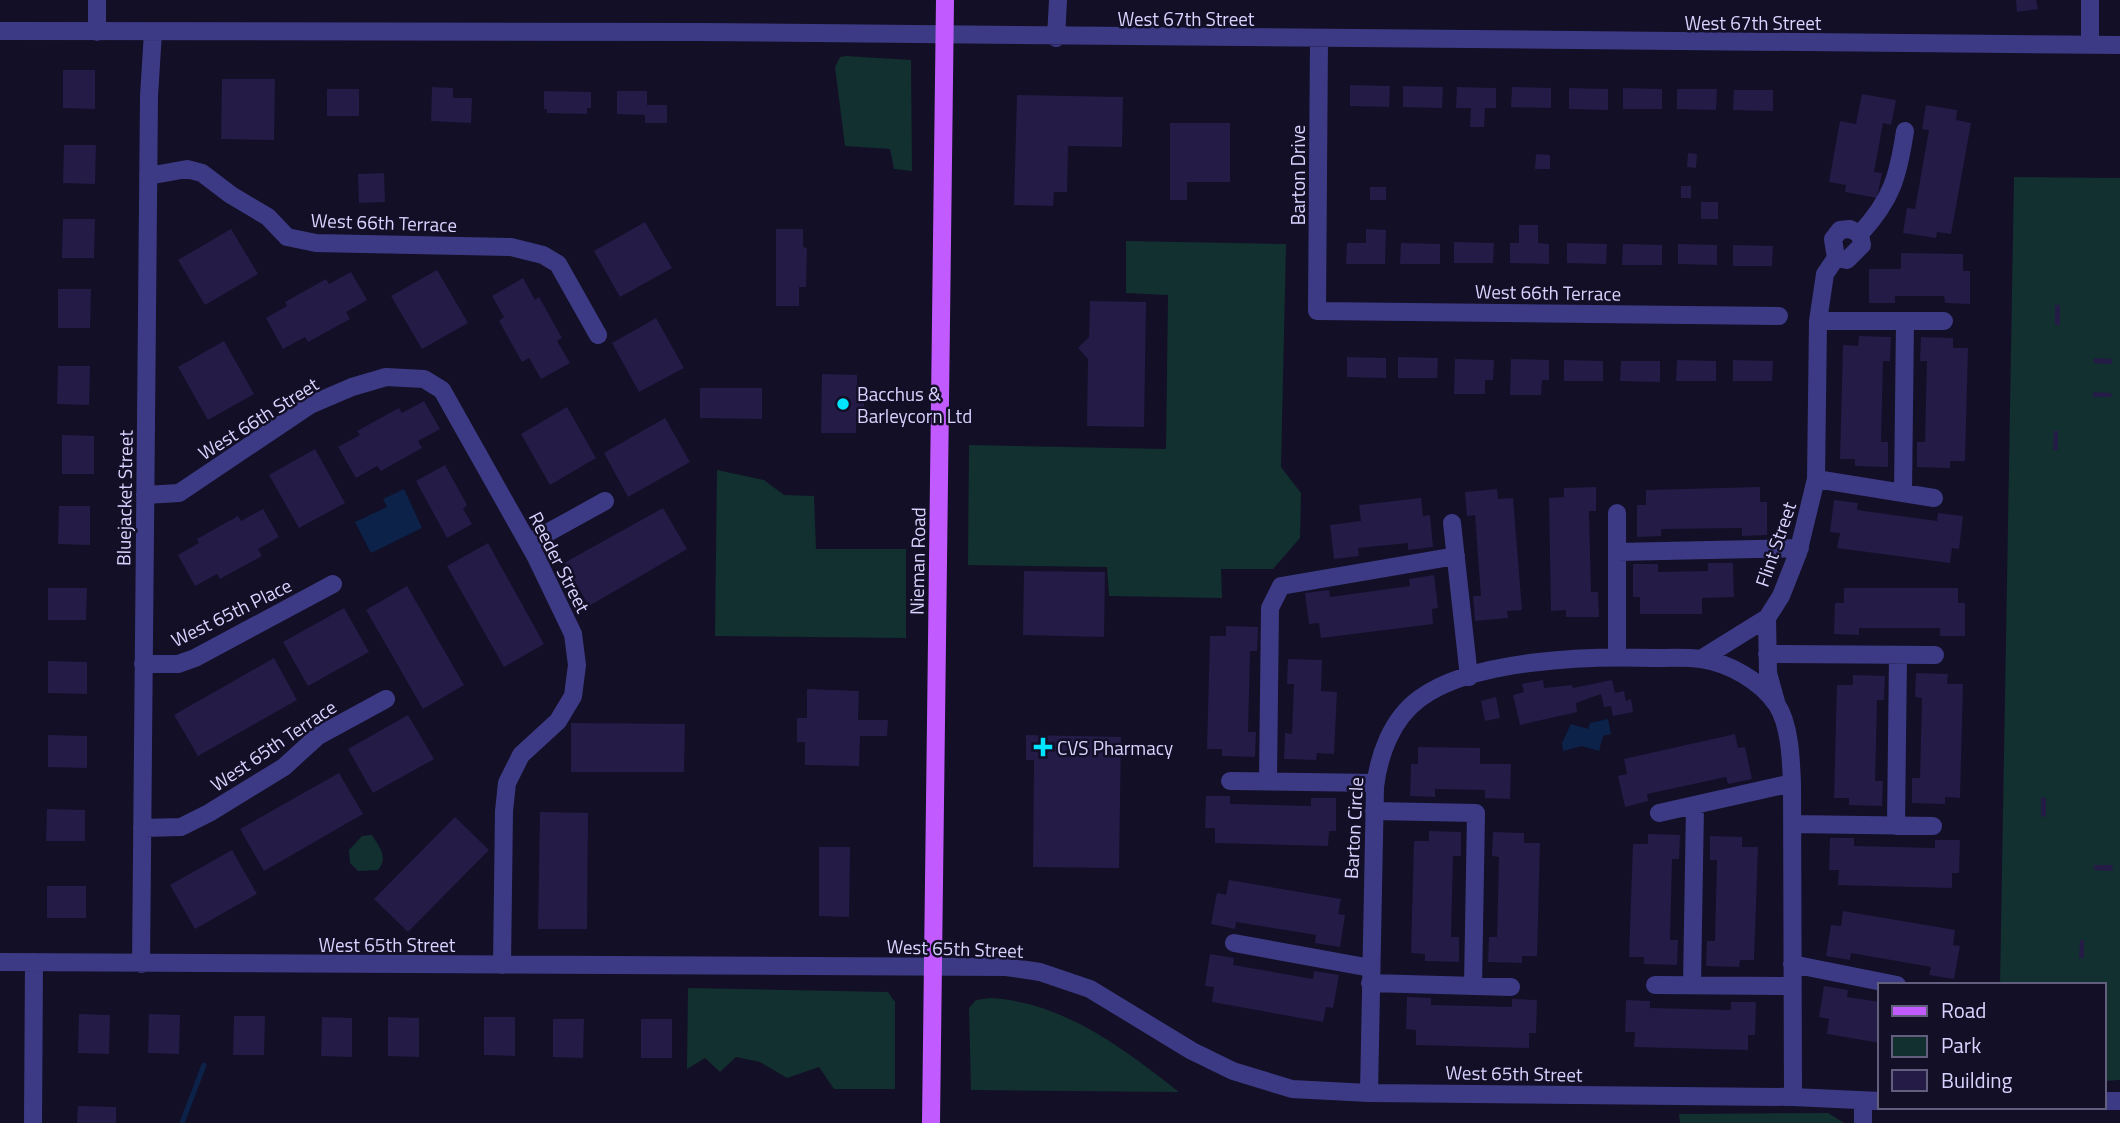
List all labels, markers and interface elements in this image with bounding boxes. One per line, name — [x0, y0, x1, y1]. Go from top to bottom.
street label: West 67th Street — [1117, 4, 1255, 33]
street label: West 67th Street — [1684, 8, 1822, 37]
street label: Barton Drive — [1283, 125, 1312, 225]
street label: West 66th Terrace — [310, 205, 458, 239]
street label: West 66th Terrace — [1475, 276, 1621, 308]
street label: West 66th Street — [192, 369, 324, 467]
place label: Bacchus & Barleycorn Ltd — [857, 379, 972, 430]
marker: Bacchus & Barleycorn Ltd — [835, 396, 851, 412]
street label: Bluejacket Street — [108, 429, 140, 566]
street label: Flint Street — [1747, 497, 1803, 591]
street label: Reeder Street — [522, 506, 598, 618]
street label: Nieman Road — [902, 507, 932, 615]
street label: West 65th Place — [166, 570, 296, 654]
street label: West 65th Terrace — [204, 692, 342, 798]
place label: CVS Pharmacy — [1057, 733, 1173, 762]
marker: CVS Pharmacy — [1035, 739, 1051, 755]
street label: Barton Circle — [1336, 776, 1370, 880]
street label: West 65th Street — [318, 930, 456, 959]
street label: West 65th Street — [886, 931, 1024, 965]
legend — [1878, 983, 2106, 1109]
text: Road — [1941, 994, 1986, 1026]
text: Park — [1941, 1029, 1981, 1061]
street label: West 65th Street — [1445, 1057, 1583, 1089]
text: Building — [1941, 1064, 2013, 1096]

